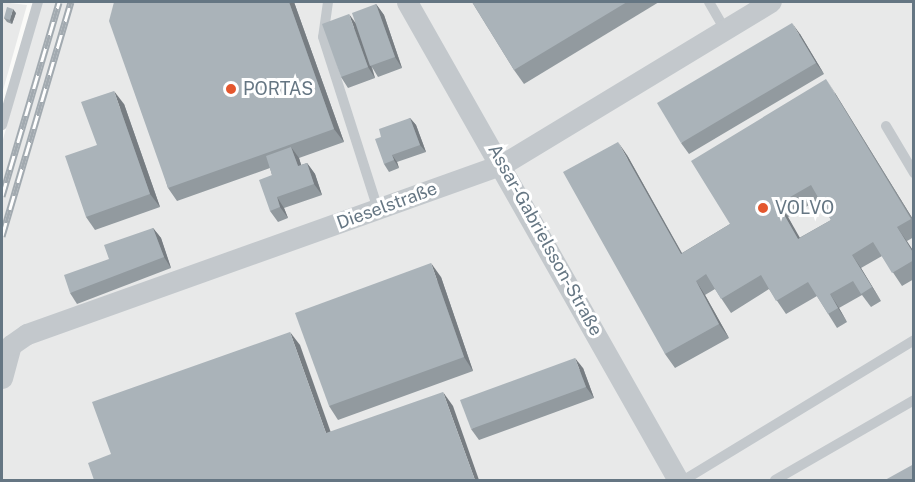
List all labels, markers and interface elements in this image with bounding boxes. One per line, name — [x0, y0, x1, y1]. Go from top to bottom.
place label: PORTAS — [243, 78, 313, 100]
marker: PORTAS — [224, 82, 238, 96]
street label: Assar-Gabrielsson-Straße — [483, 140, 607, 340]
street label: Dieselstraße — [334, 178, 440, 234]
place label: VOLVO — [775, 197, 834, 219]
marker: VOLVO — [756, 201, 770, 215]

